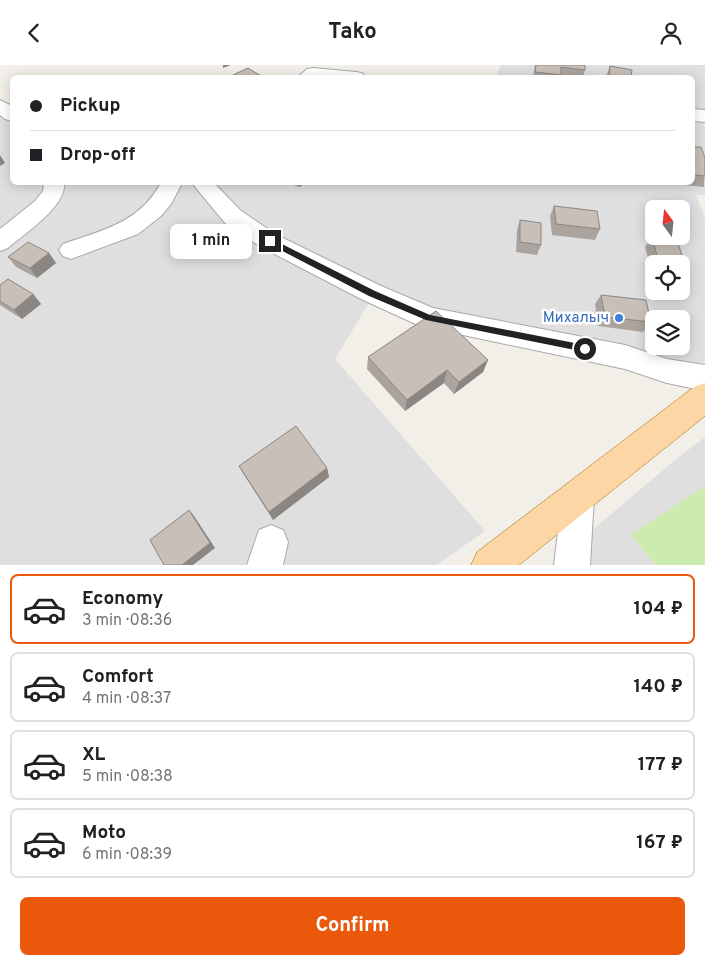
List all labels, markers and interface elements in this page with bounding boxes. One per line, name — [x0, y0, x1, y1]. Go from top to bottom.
icon: back — [20, 19, 48, 47]
text: Tako — [328, 19, 377, 46]
icon: person — [657, 19, 685, 47]
text: Pickup — [60, 94, 120, 118]
text: Drop-off — [60, 143, 135, 167]
north arrow — [645, 200, 690, 245]
map controls — [645, 200, 690, 355]
callout: 1 min — [170, 223, 252, 259]
route end — [259, 230, 281, 252]
text: 1 min — [192, 231, 230, 251]
button: locate — [645, 255, 690, 300]
place label: Михалыч — [543, 309, 609, 328]
button: layers — [645, 310, 690, 355]
marker: Михалыч — [613, 312, 625, 324]
route start — [574, 338, 596, 360]
icon: car — [22, 587, 67, 632]
text: Economy — [82, 587, 163, 611]
text: 104 ₽ — [633, 597, 683, 621]
text: 3 min · 08:36 — [82, 611, 172, 631]
icon: car — [22, 665, 67, 710]
text: Comfort — [82, 665, 154, 689]
text: 140 ₽ — [633, 675, 683, 699]
text: 4 min · 08:37 — [82, 689, 171, 709]
icon: car — [22, 743, 67, 788]
text: XL — [82, 743, 105, 767]
text: 177 ₽ — [638, 753, 683, 777]
text: 5 min · 08:38 — [82, 767, 173, 787]
icon: car — [22, 821, 67, 866]
text: Moto — [82, 821, 126, 845]
text: 167 ₽ — [636, 831, 683, 855]
text: 6 min · 08:39 — [82, 845, 172, 865]
button: Confirm — [20, 897, 685, 955]

